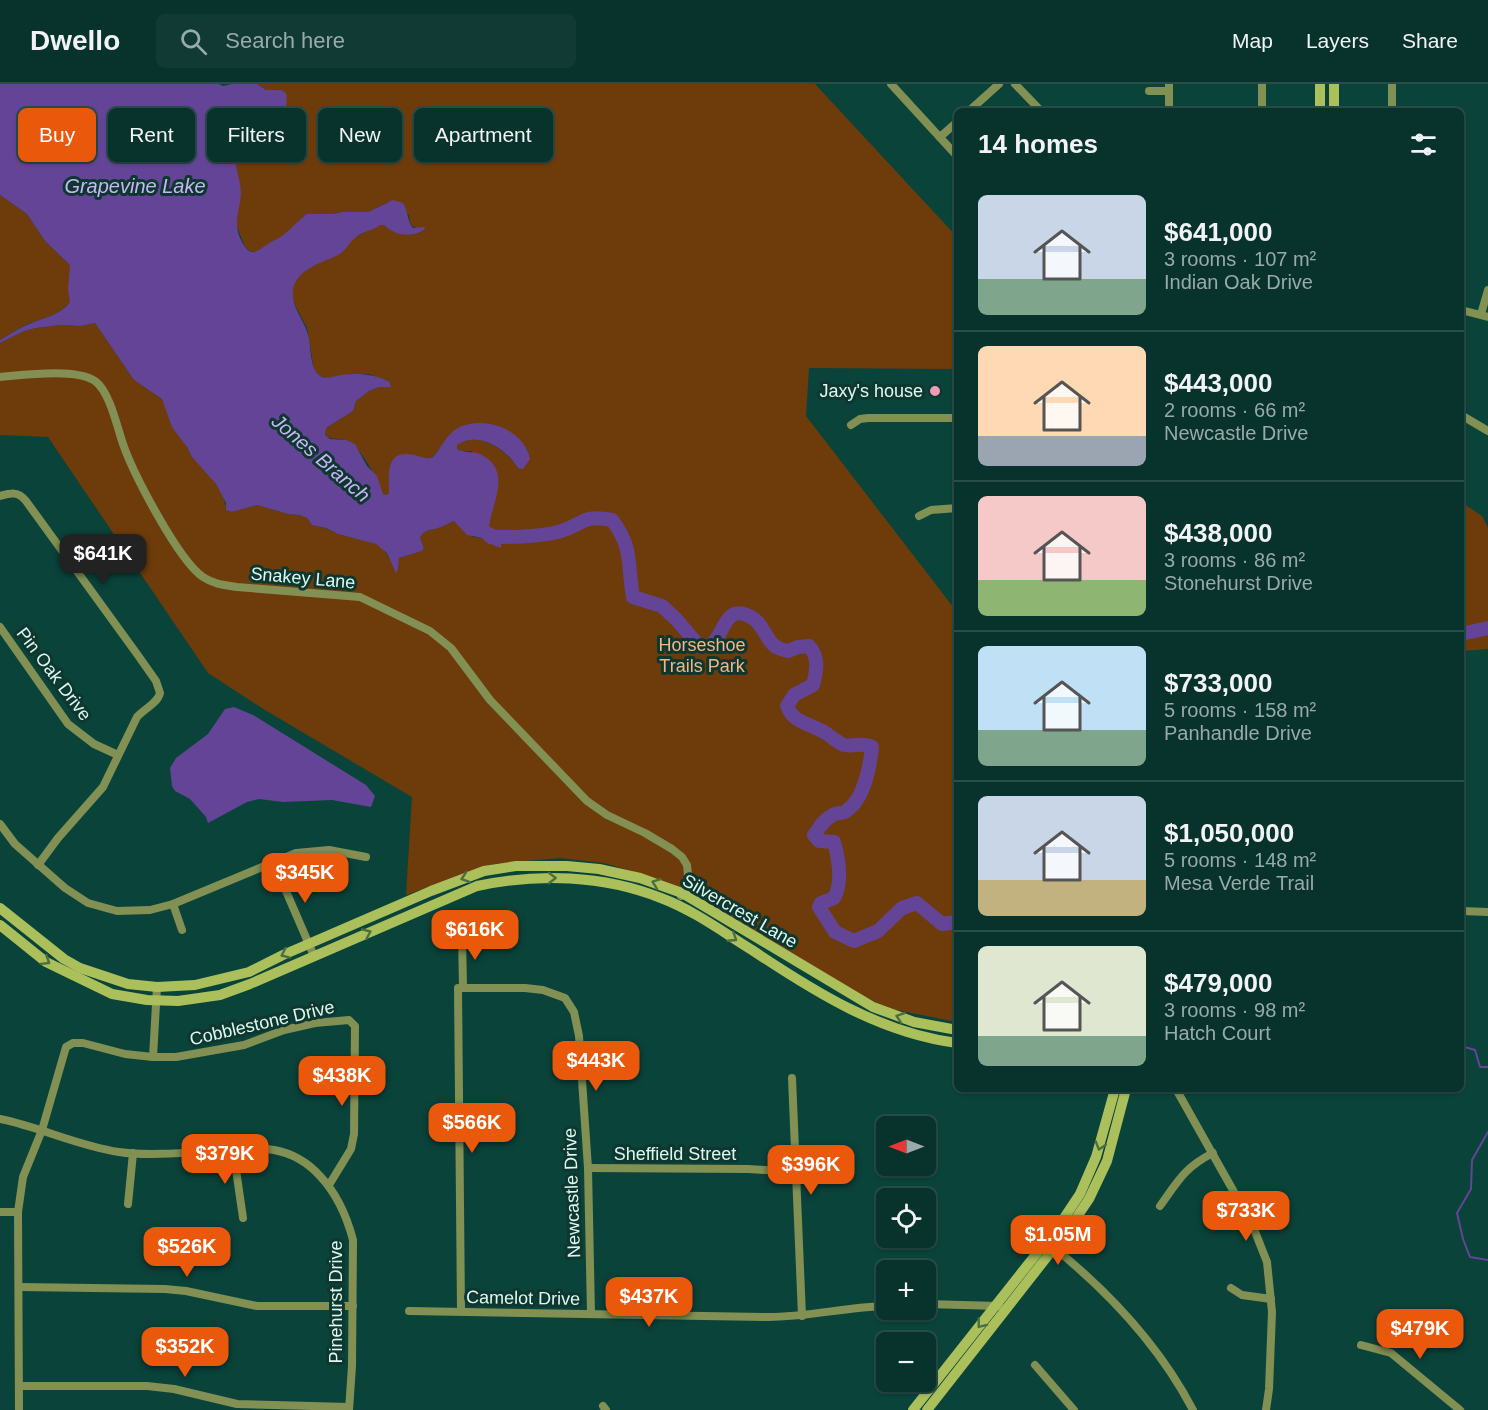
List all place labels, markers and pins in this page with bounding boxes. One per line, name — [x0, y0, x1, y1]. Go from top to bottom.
place label: Jaxy's house — [820, 381, 923, 401]
marker: Jaxy's house — [928, 384, 942, 398]
pin: $641K — [61, 534, 145, 585]
pin: $345K — [263, 853, 347, 904]
pin: $616K — [433, 910, 517, 961]
pin: $443K — [554, 1041, 638, 1092]
pin: $438K — [300, 1056, 384, 1107]
pin: $566K — [430, 1103, 514, 1154]
pin: $379K — [183, 1134, 267, 1185]
pin: $396K — [769, 1145, 853, 1196]
pin: $733K — [1204, 1191, 1288, 1242]
pin: $1.05M — [1009, 1215, 1107, 1266]
pin: $526K — [145, 1227, 229, 1278]
pin: $437K — [607, 1277, 691, 1328]
pin: $479K — [1378, 1309, 1462, 1360]
pin: $352K — [143, 1327, 227, 1378]

